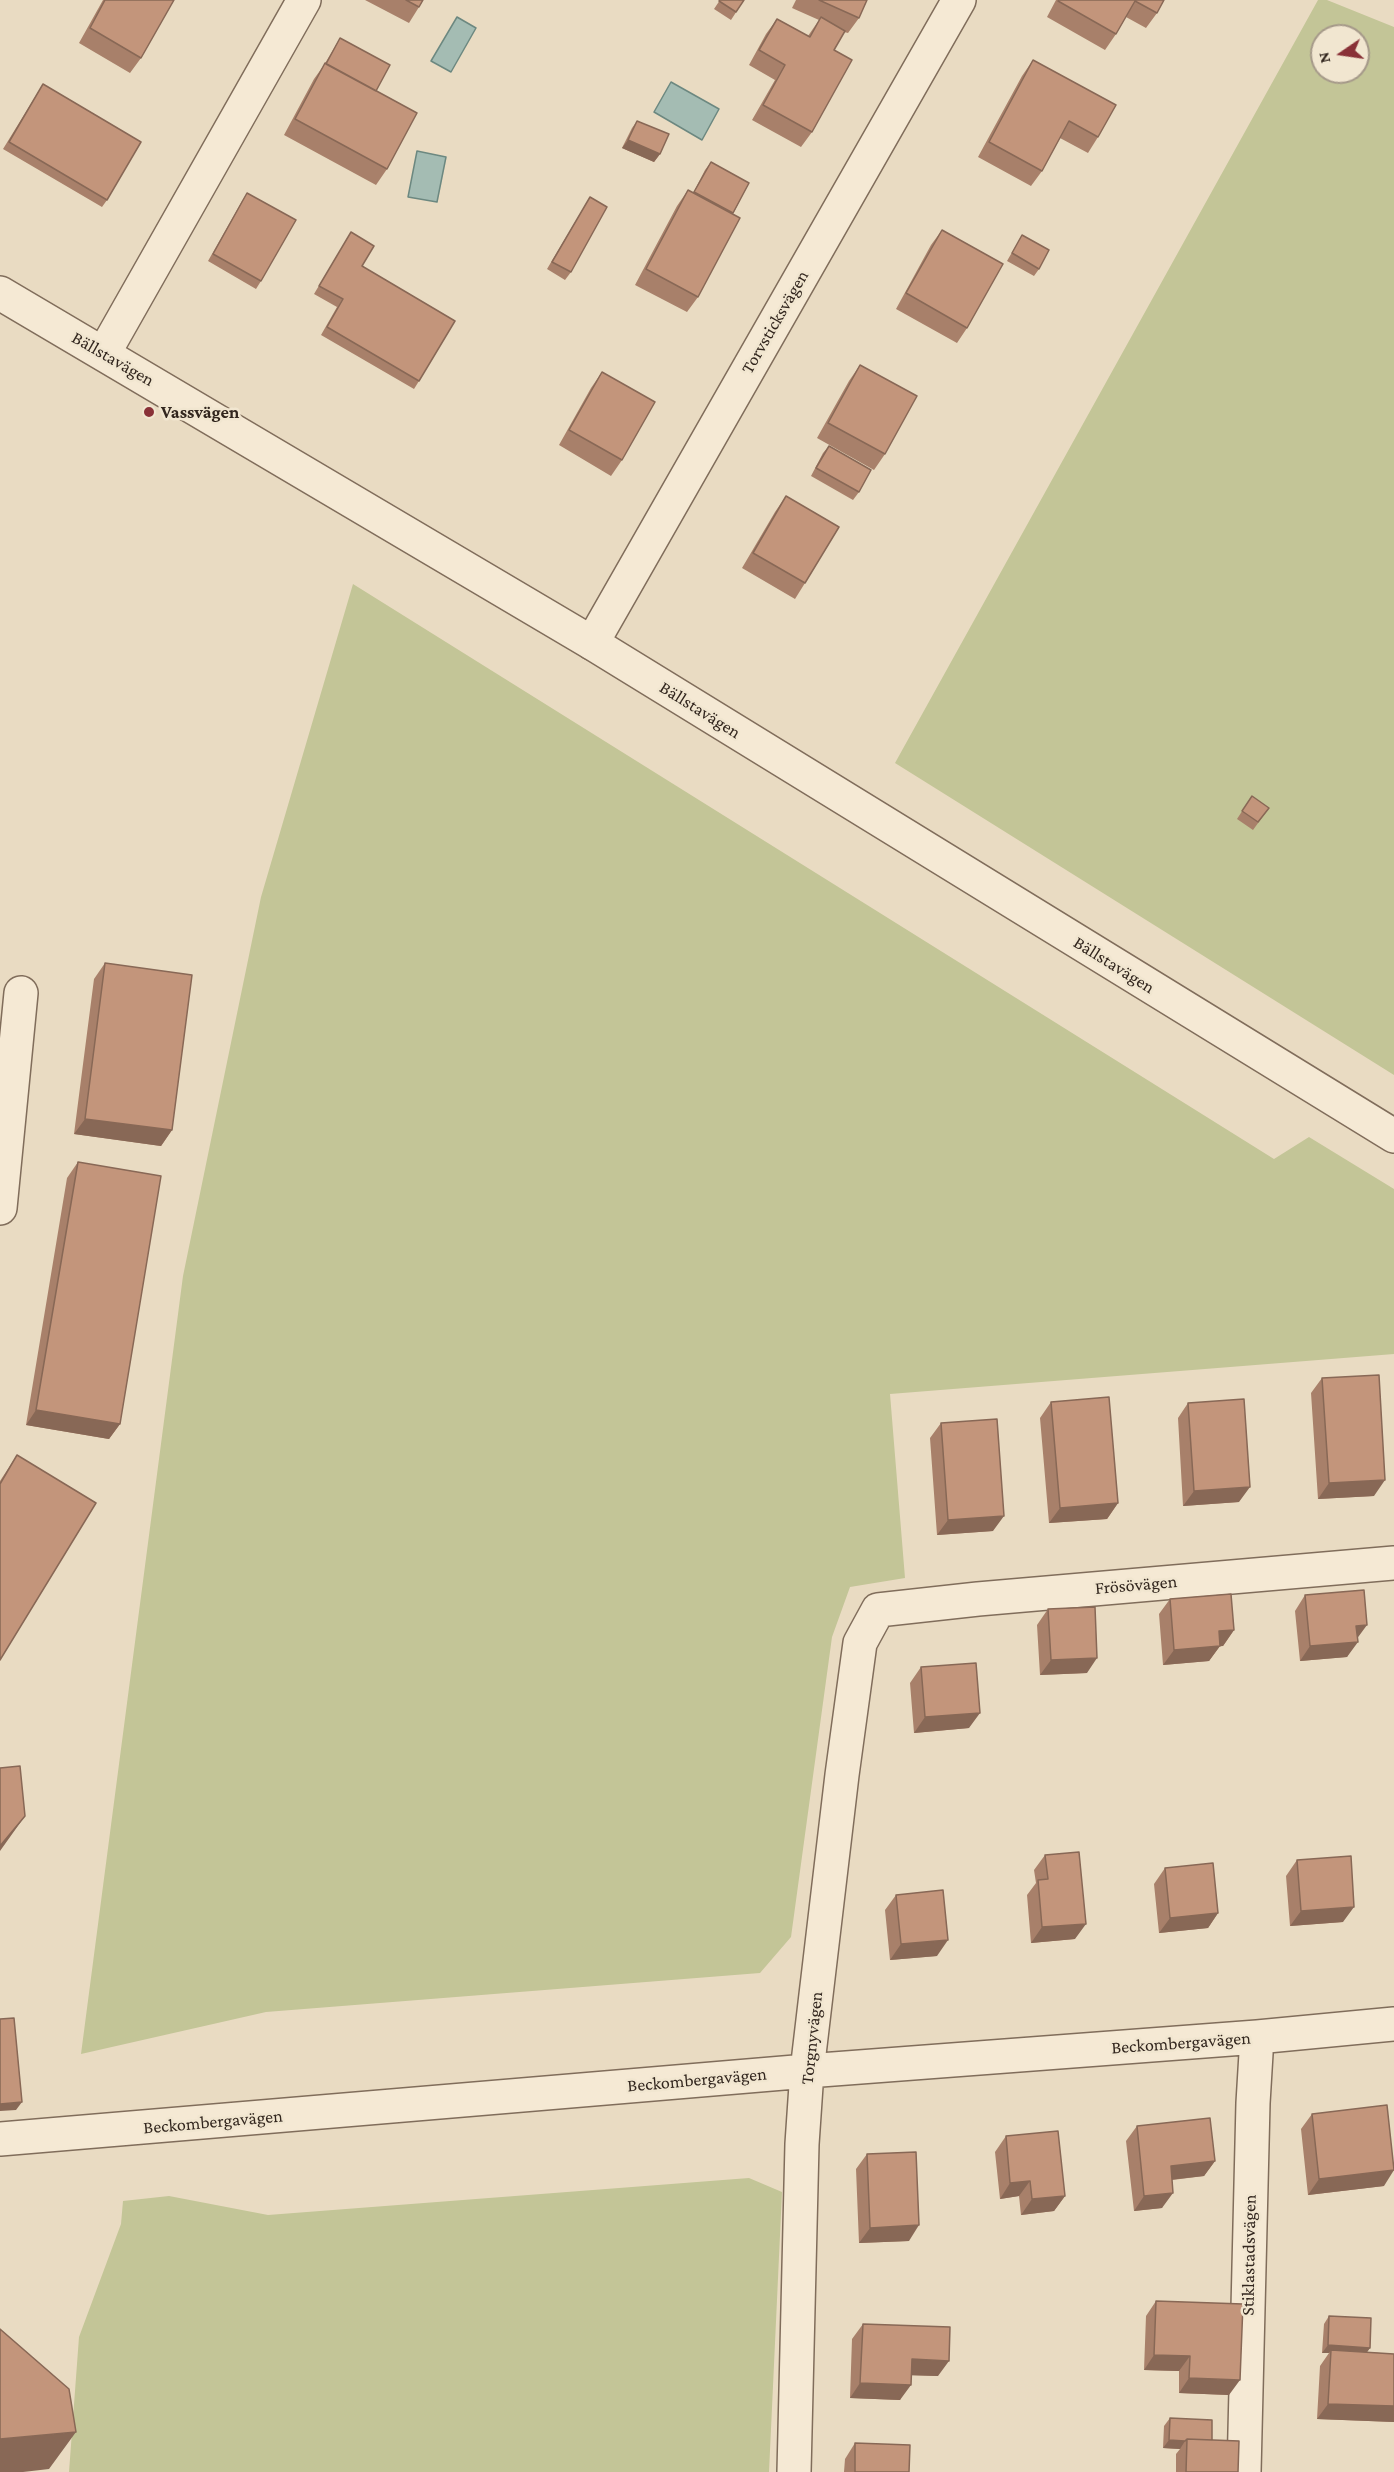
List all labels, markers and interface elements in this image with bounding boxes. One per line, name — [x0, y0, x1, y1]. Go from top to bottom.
north arrow — [1310, 24, 1370, 84]
text: N — [1314, 50, 1333, 65]
street label: Torvsticksvägen — [737, 266, 813, 378]
street label: Bällstavägen — [68, 327, 158, 391]
place label: Vassvägen — [161, 401, 239, 423]
marker: Vassvägen — [142, 405, 156, 419]
street label: Bällstavägen — [655, 677, 745, 743]
street label: Bällstavägen — [1069, 932, 1159, 998]
street label: Frösövägen — [1094, 1571, 1178, 1599]
street label: Torgnyvägen — [796, 1990, 828, 2086]
street label: Beckombergavägen — [1111, 2027, 1251, 2059]
street label: Beckombergavägen — [626, 2063, 768, 2097]
street label: Beckombergavägen — [142, 2105, 284, 2139]
street label: Stiklastadsvägen — [1237, 2194, 1261, 2316]

